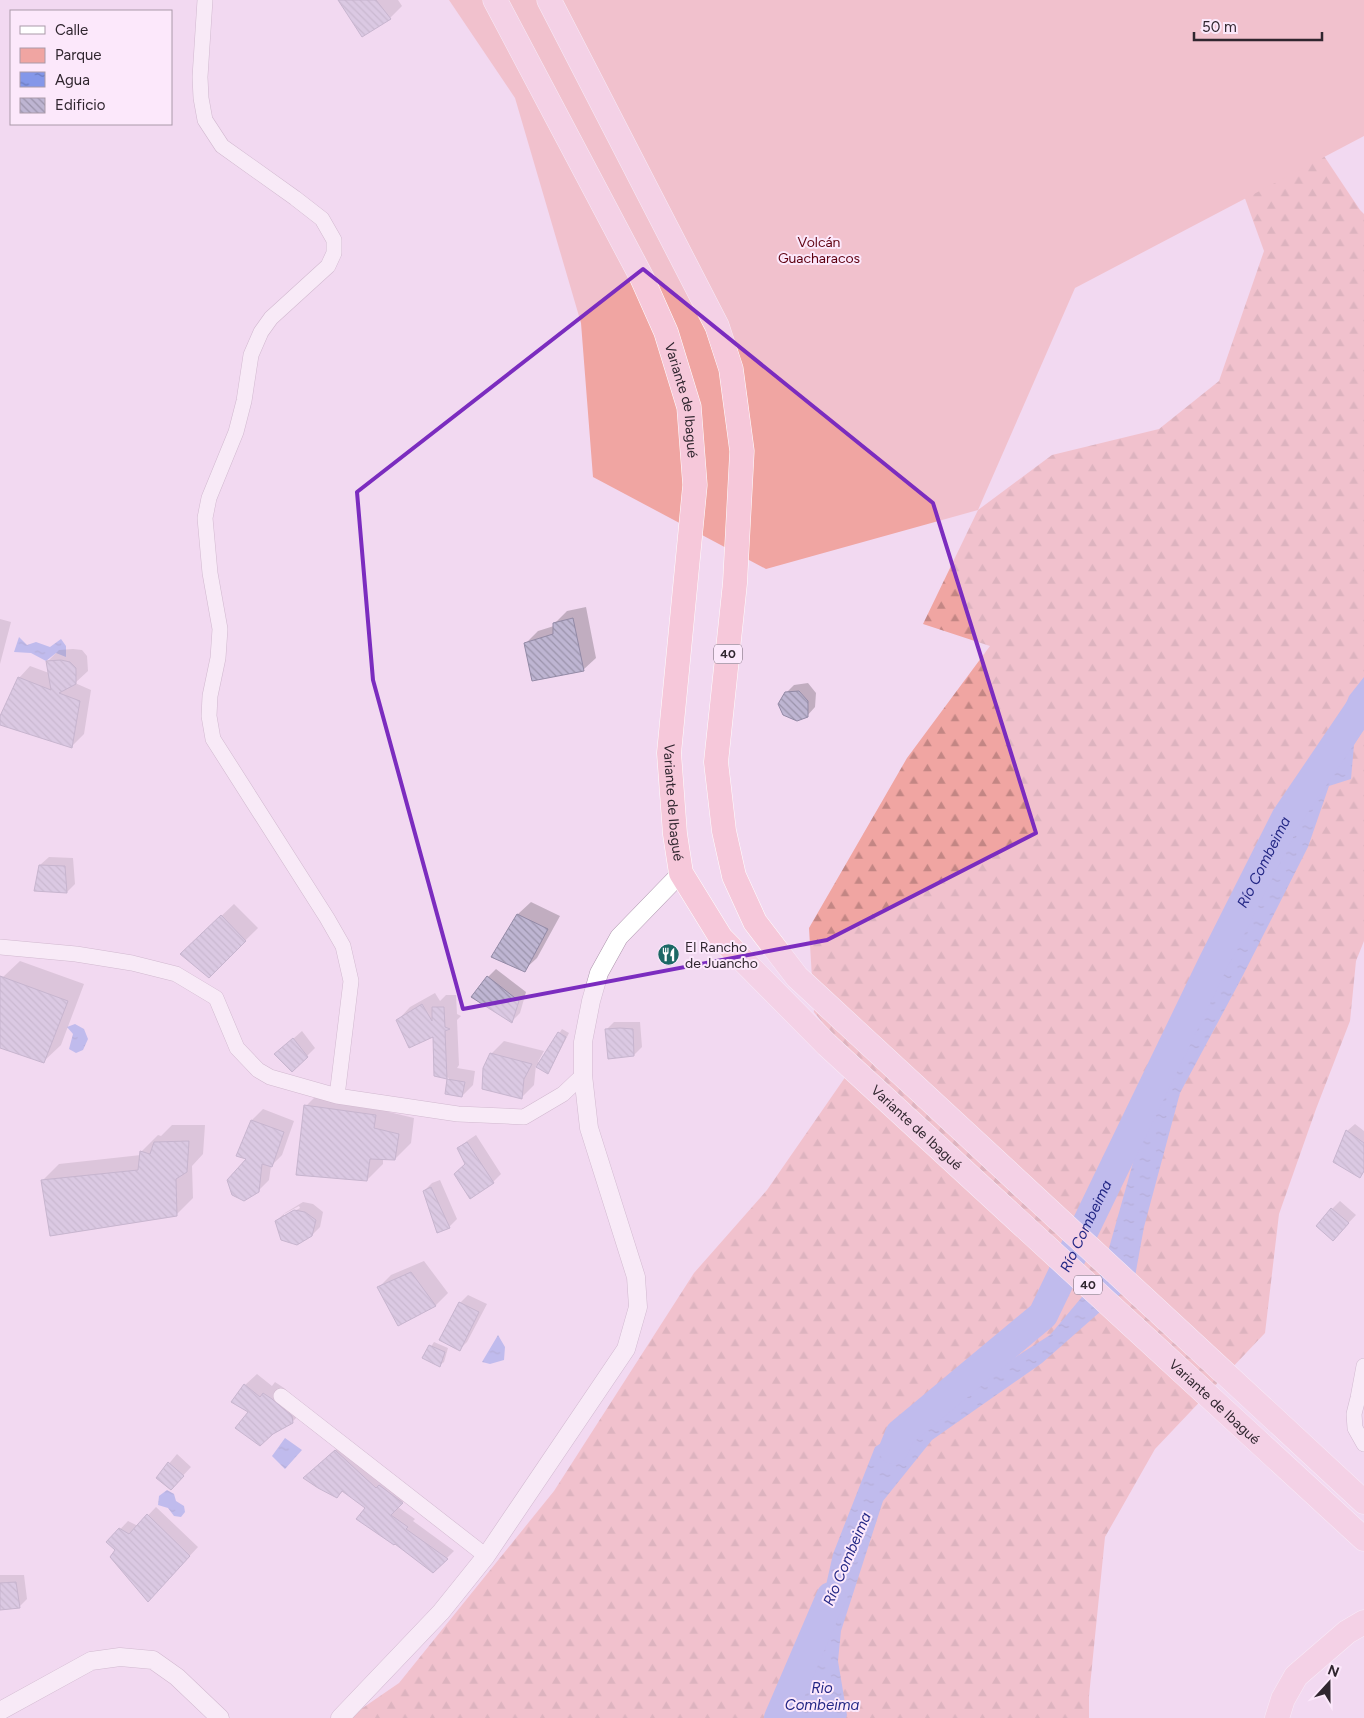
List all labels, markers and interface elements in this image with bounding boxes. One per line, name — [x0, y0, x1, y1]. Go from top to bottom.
legend — [10, 10, 172, 125]
scale bar — [1194, 10, 1322, 42]
text: 50 m — [1202, 18, 1237, 36]
text: Calle — [55, 21, 88, 39]
text: Parque — [55, 46, 102, 64]
text: Agua — [55, 71, 90, 89]
text: Edificio — [55, 96, 106, 114]
park label: Volcán Guacharacos — [778, 234, 860, 267]
street label: Variante de Ibagué — [661, 341, 701, 459]
road number: 40 — [714, 644, 742, 664]
street label: Variante de Ibagué — [660, 743, 687, 863]
water label: Río Combeima — [1233, 813, 1294, 911]
place label: El Rancho de Juancho — [685, 939, 758, 972]
restaurant icon: El Rancho de Juancho — [657, 943, 681, 967]
street label: Variante de Ibagué — [867, 1082, 966, 1174]
water label: Río Combeima — [1056, 1177, 1116, 1275]
road number: 40 — [1074, 1276, 1102, 1294]
street label: Variante de Ibagué — [1165, 1356, 1264, 1448]
water label: Río Combeima — [819, 1509, 875, 1608]
north arrow — [1304, 1658, 1354, 1708]
text: N — [1325, 1661, 1342, 1681]
water label: Rio Combeima — [785, 1679, 859, 1714]

